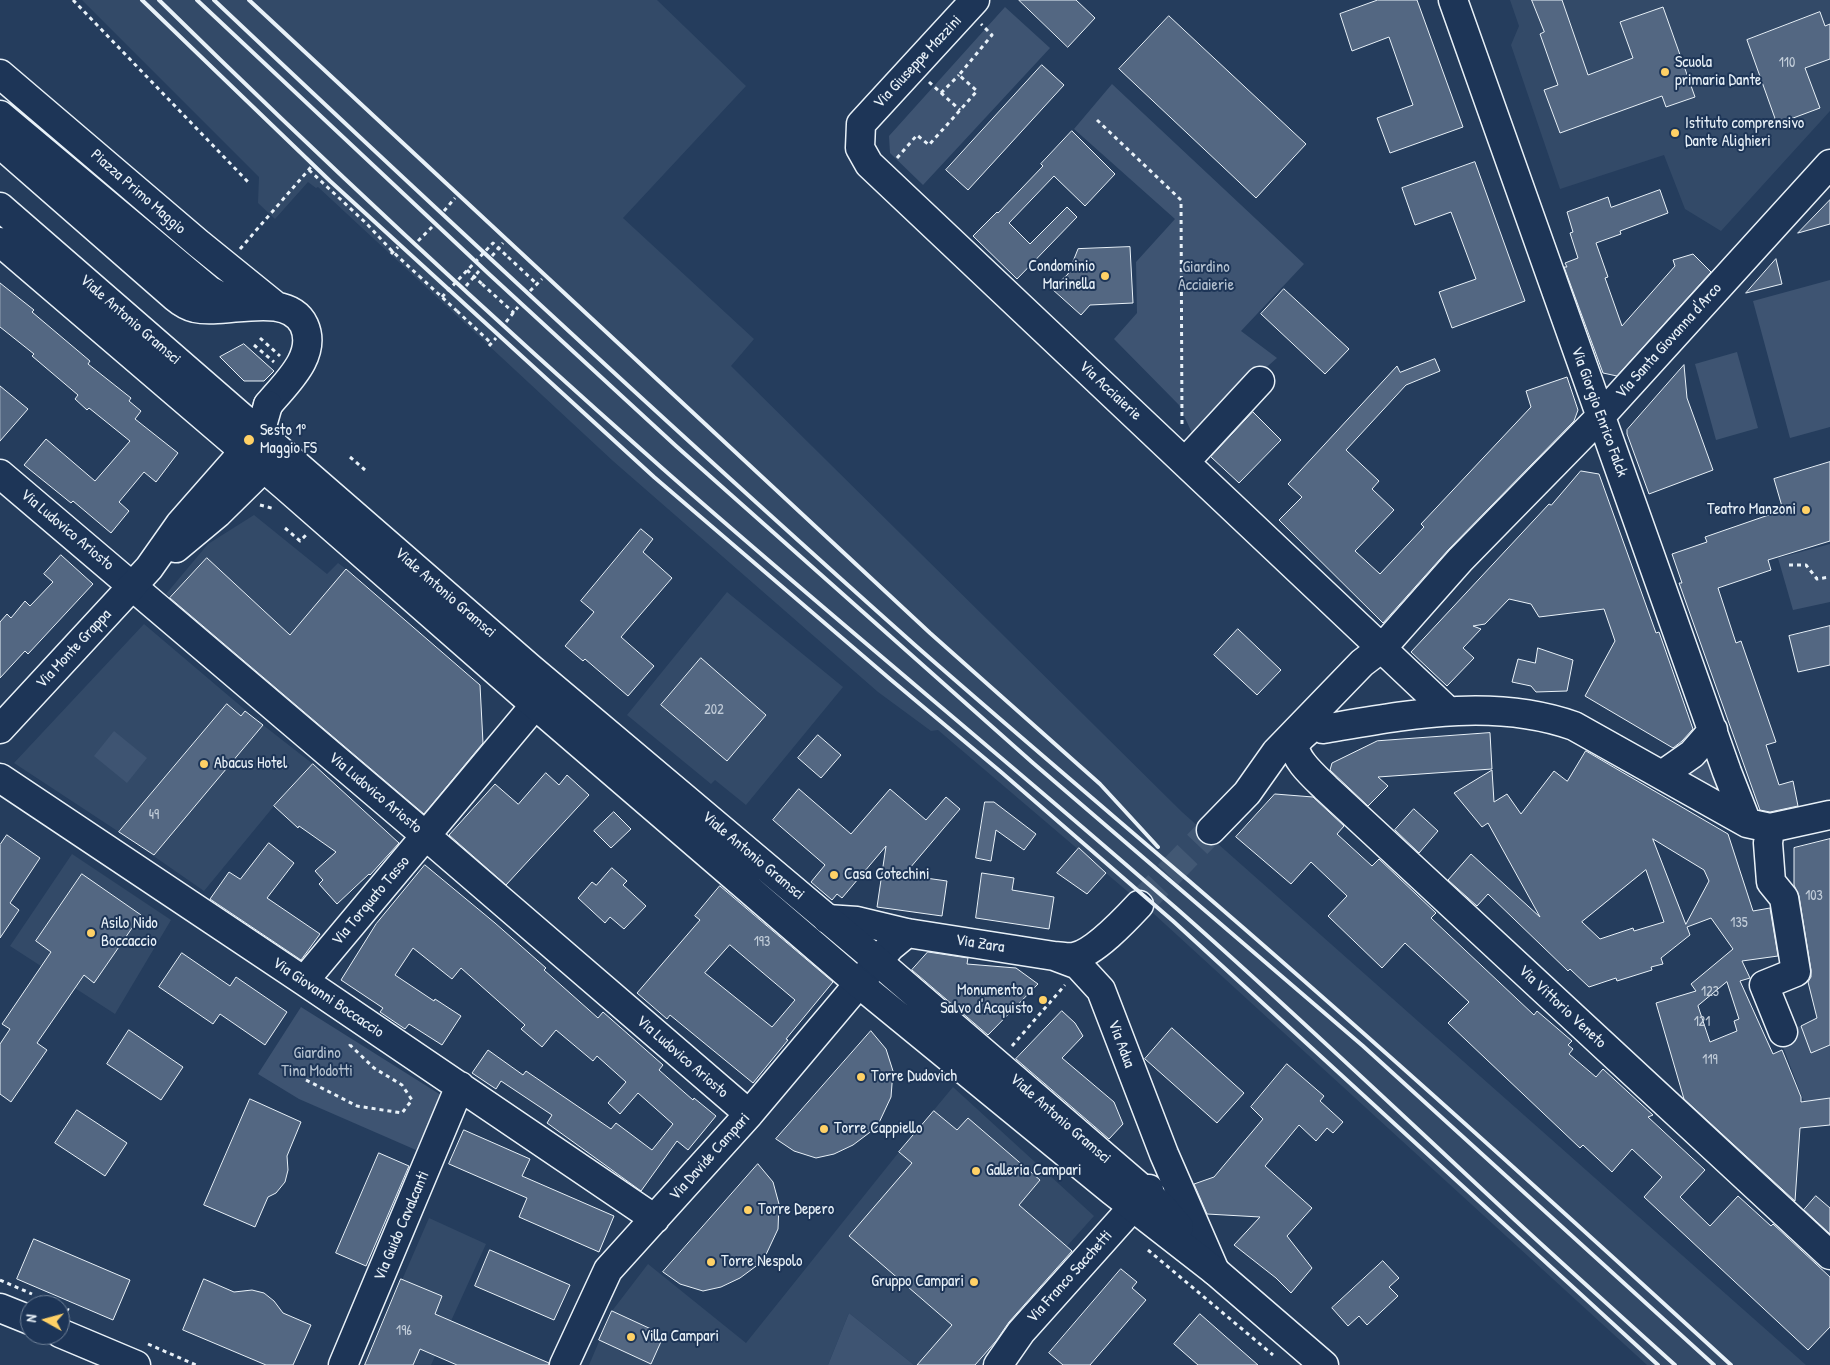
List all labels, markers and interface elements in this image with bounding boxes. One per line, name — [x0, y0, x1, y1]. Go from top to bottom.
street label: Via Giuseppe Mazzini — [870, 11, 966, 113]
place label: Scuola primaria Dante — [1675, 53, 1761, 91]
house number: 110 — [1779, 55, 1795, 71]
marker: Scuola primaria Dante — [1659, 66, 1671, 78]
place label: Istituto comprensivo Dante Alighieri — [1685, 114, 1804, 152]
marker: Istituto comprensivo Dante Alighieri — [1669, 127, 1681, 139]
street label: Piazza Primo Maggio — [87, 145, 189, 239]
place label: Condominio Marinella — [1028, 257, 1095, 295]
park label: Giardino Acciaierie — [1178, 258, 1234, 296]
marker: Condominio Marinella — [1099, 270, 1111, 282]
street label: Viale Antonio Gramsci — [75, 271, 185, 369]
street label: Via Santa Giovanna d'Arco — [1612, 279, 1726, 403]
street label: Via Giorgio Enrico Falck — [1567, 344, 1631, 480]
street label: Via Acciaierie — [1075, 357, 1145, 425]
place label: Sesto 1º Maggio FS — [260, 421, 317, 459]
marker: Sesto 1º Maggio FS — [242, 433, 256, 447]
street label: Via Ludovico Ariosto — [16, 485, 118, 575]
place label: Teatro Manzoni — [1707, 500, 1796, 520]
marker: Teatro Manzoni — [1800, 504, 1812, 516]
street label: Viale Antonio Gramsci — [390, 544, 500, 642]
street label: Via Monte Grappa — [32, 605, 116, 693]
house number: 202 — [704, 702, 724, 718]
street label: Via Ludovico Ariosto — [324, 748, 426, 838]
place label: Abacus Hotel — [214, 754, 287, 774]
marker: Abacus Hotel — [198, 758, 210, 770]
house number: 49 — [149, 807, 159, 823]
street label: Viale Antonio Gramsci — [698, 807, 808, 905]
street label: Via Torquato Tasso — [328, 852, 414, 950]
place label: Casa Cotechini — [844, 865, 930, 885]
marker: Casa Cotechini — [828, 869, 840, 881]
house number: 103 — [1805, 888, 1823, 904]
place label: Asilo Nido Boccaccio — [101, 914, 158, 952]
house number: 135 — [1730, 915, 1748, 931]
marker: Asilo Nido Boccaccio — [85, 927, 97, 939]
street label: Via Zara — [954, 931, 1006, 957]
house number: 193 — [754, 934, 770, 950]
street label: Via Giovanni Boccaccio — [269, 954, 387, 1042]
street label: Via Vittorio Veneto — [1514, 961, 1610, 1053]
place label: Monumento a Salvo d'Acquisto — [940, 981, 1033, 1019]
house number: 123 — [1701, 984, 1719, 1000]
marker: Monumento a Salvo d'Acquisto — [1037, 994, 1049, 1006]
street label: Via Ludovico Ariosto — [632, 1012, 732, 1102]
house number: 121 — [1694, 1014, 1710, 1030]
street label: Via Adua — [1103, 1018, 1139, 1070]
park label: Giardino Tina Modotti — [281, 1044, 353, 1082]
house number: 119 — [1702, 1052, 1718, 1068]
place label: Torre Dudovich — [871, 1067, 957, 1087]
street label: Viale Antonio Gramsci — [1005, 1070, 1115, 1168]
marker: Torre Dudovich — [855, 1071, 867, 1083]
street label: Via Davide Campari — [666, 1109, 754, 1205]
place label: Torre Cappiello — [834, 1119, 922, 1139]
marker: Torre Cappiello — [818, 1123, 830, 1135]
place label: Galleria Campari — [986, 1161, 1082, 1181]
marker: Galleria Campari — [970, 1165, 982, 1177]
street label: Via Guido Cavalcanti — [370, 1168, 434, 1284]
place label: Torre Depero — [758, 1200, 834, 1220]
marker: Torre Depero — [742, 1204, 754, 1216]
street label: Via Franco Sacchetti — [1023, 1227, 1117, 1327]
place label: Torre Nespolo — [721, 1252, 802, 1272]
marker: Torre Nespolo — [705, 1256, 717, 1268]
place label: Gruppo Campari — [871, 1272, 964, 1292]
marker: Gruppo Campari — [968, 1276, 980, 1288]
north arrow — [20, 1295, 70, 1345]
text: N — [21, 1313, 40, 1323]
house number: 196 — [396, 1323, 412, 1339]
place label: Villa Campari — [641, 1327, 719, 1347]
marker: Villa Campari — [625, 1331, 637, 1343]

